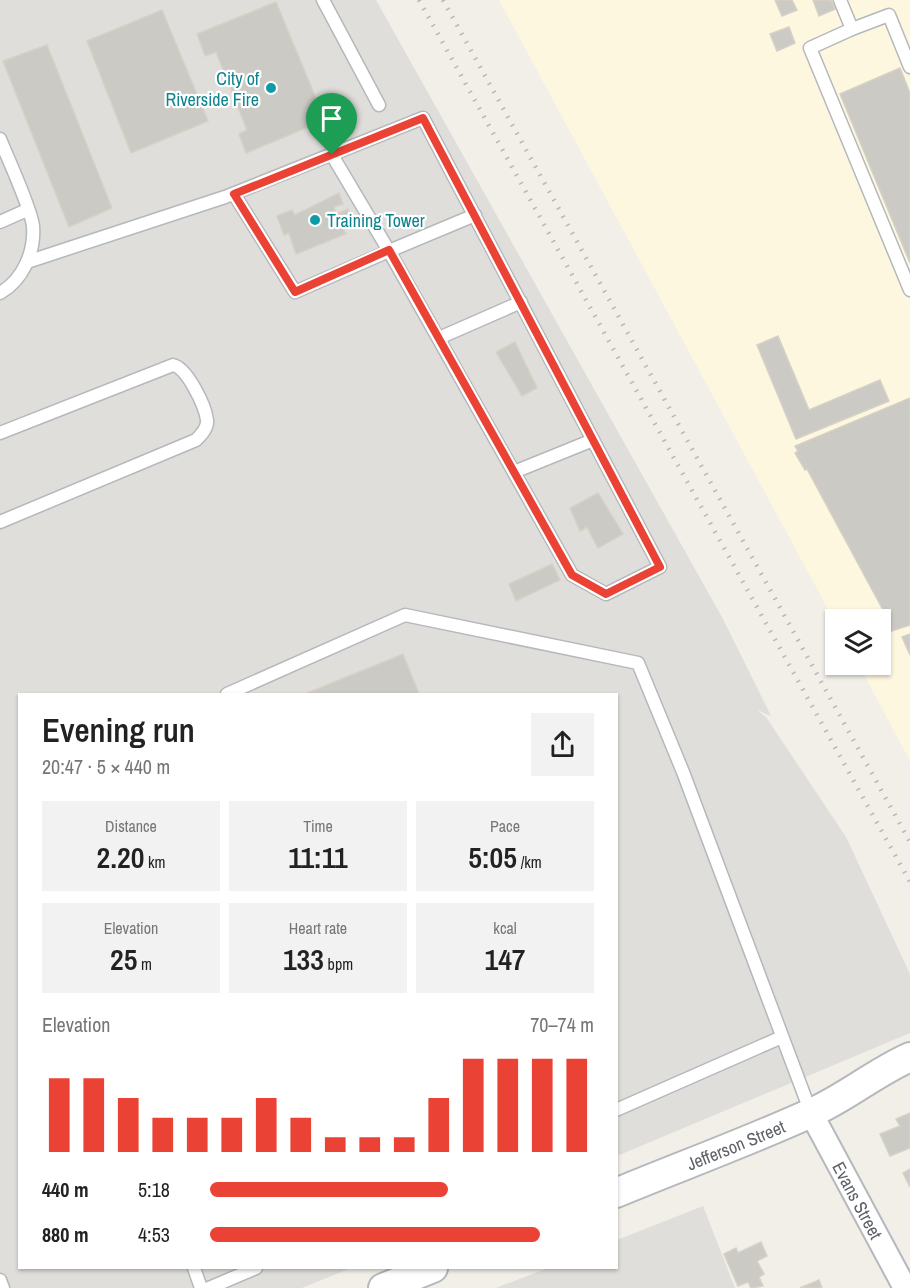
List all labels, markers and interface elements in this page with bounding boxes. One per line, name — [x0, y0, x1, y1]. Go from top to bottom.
place label: City of Riverside Fire — [165, 66, 260, 112]
marker: City of Riverside Fire — [264, 81, 278, 95]
pin — [306, 93, 357, 155]
icon: arrive — [315, 102, 348, 135]
place label: Training Tower — [327, 208, 425, 233]
marker: Training Tower — [308, 213, 322, 227]
map controls — [825, 609, 891, 675]
button: layers — [825, 609, 891, 675]
text: Evening run — [42, 708, 195, 752]
button: share — [531, 713, 594, 776]
text: 20:47 · 5 × 440 m — [42, 753, 170, 780]
text: Distance — [105, 815, 157, 837]
text: Time — [303, 815, 333, 837]
text: Pace — [490, 815, 520, 837]
text: 2.20 — [96, 837, 144, 877]
text: 11:11 — [288, 837, 348, 877]
text: 5:05 — [468, 837, 517, 877]
text: km — [144, 851, 166, 873]
text: /km — [517, 851, 542, 873]
text: Elevation — [104, 917, 158, 939]
text: Heart rate — [289, 917, 347, 939]
text: kcal — [493, 917, 517, 939]
text: 25 — [110, 939, 137, 979]
text: 133 — [283, 939, 324, 979]
text: 147 — [484, 939, 526, 979]
text: m — [137, 953, 152, 975]
text: bpm — [324, 953, 353, 975]
text: Elevation — [42, 1011, 110, 1038]
text: 70–74 m — [530, 1011, 594, 1038]
street label: Jefferson Street — [683, 1114, 789, 1176]
street label: Evans Street — [827, 1157, 889, 1243]
text: 440 m — [42, 1176, 89, 1203]
text: 5:18 — [138, 1176, 170, 1203]
text: 880 m — [42, 1221, 89, 1248]
text: 4:53 — [138, 1221, 170, 1248]

